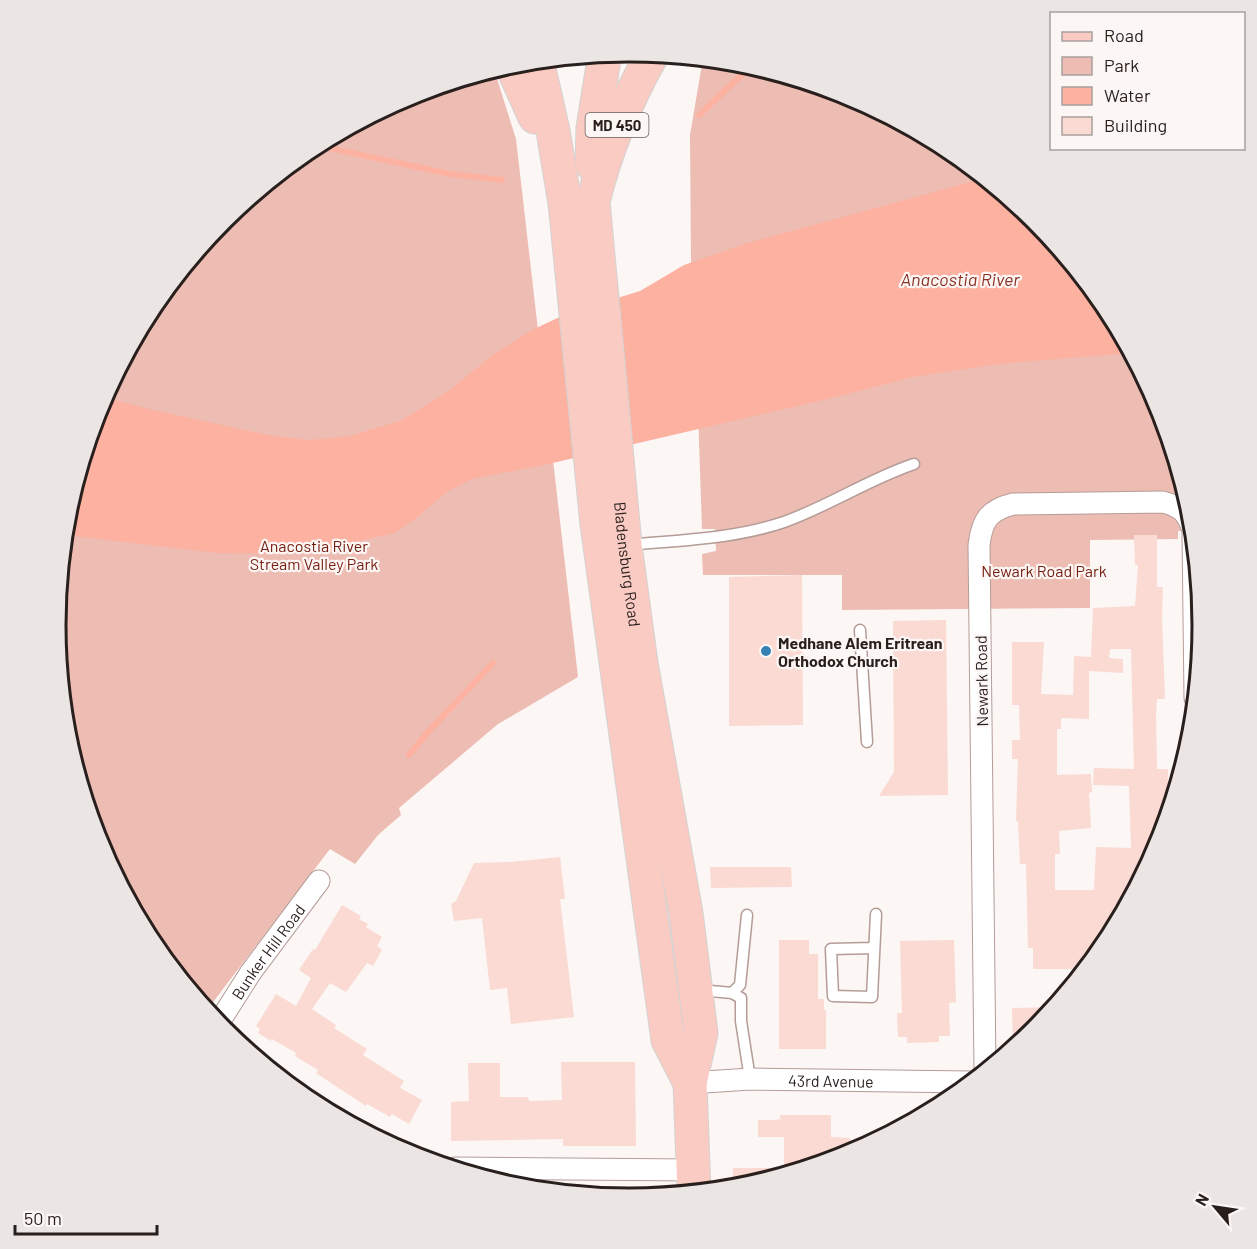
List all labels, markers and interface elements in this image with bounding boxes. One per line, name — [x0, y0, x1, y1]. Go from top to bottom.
legend — [1050, 12, 1245, 150]
text: Road — [1104, 24, 1144, 46]
text: Park — [1104, 54, 1139, 76]
text: Water — [1104, 84, 1151, 106]
road number: MD 450 — [586, 113, 648, 137]
text: Building — [1104, 114, 1167, 136]
water label: Anacostia River — [900, 268, 1020, 290]
street label: Bladensburg Road — [612, 501, 645, 628]
park label: Anacostia River Stream Valley Park — [250, 536, 378, 573]
park label: Newark Road Park — [981, 561, 1107, 580]
place label: Medhane Alem Eritrean Orthodox Church — [778, 633, 942, 670]
street label: Newark Road — [971, 635, 991, 727]
marker: Medhane Alem Eritrean Orthodox Church — [759, 644, 773, 658]
street label: Bunker Hill Road — [227, 900, 308, 1002]
street label: 43rd Avenue — [788, 1070, 874, 1090]
north arrow — [1185, 1177, 1245, 1237]
text: N — [1191, 1190, 1212, 1209]
scale bar — [15, 1198, 158, 1236]
text: 50 m — [24, 1207, 62, 1229]

